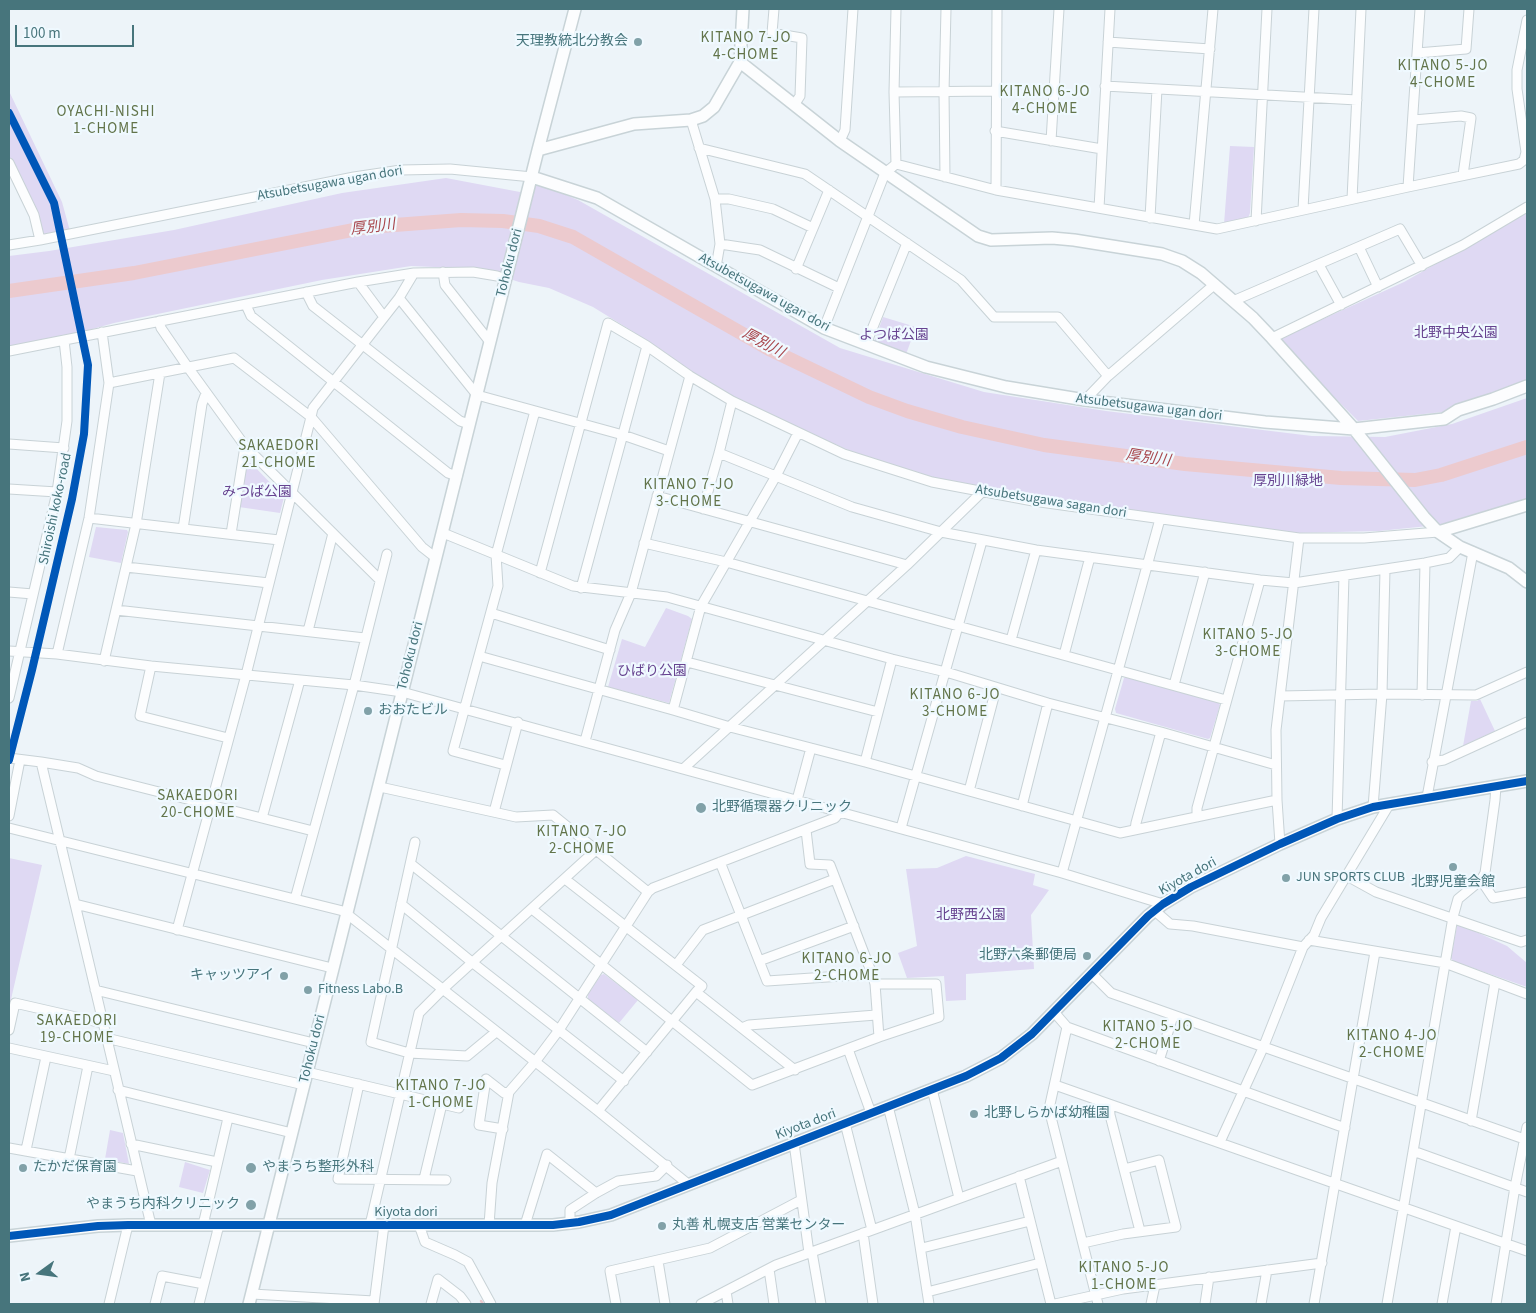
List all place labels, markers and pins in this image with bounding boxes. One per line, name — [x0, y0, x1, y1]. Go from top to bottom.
place label: 天理教統北分教会 — [516, 34, 628, 50]
marker: 天理教統北分教会 — [632, 36, 644, 48]
place label: おおたビル — [378, 703, 448, 719]
marker: おおたビル — [362, 705, 374, 717]
place label: 北野循環器クリニック — [712, 800, 852, 816]
marker: 北野循環器クリニック — [694, 801, 708, 815]
marker: 北野児童会館 — [1447, 861, 1459, 873]
place label: JUN SPORTS CLUB — [1296, 870, 1405, 886]
marker: JUN SPORTS CLUB — [1280, 872, 1292, 884]
place label: 北野児童会館 — [1411, 875, 1495, 891]
place label: 北野六条郵便局 — [979, 948, 1077, 964]
marker: 北野六条郵便局 — [1081, 950, 1093, 962]
place label: キャッツアイ — [190, 968, 274, 984]
marker: キャッツアイ — [278, 970, 290, 982]
place label: Fitness Labo.B — [318, 982, 403, 998]
marker: Fitness Labo.B — [302, 984, 314, 996]
place label: 北野しらかば幼稚園 — [984, 1106, 1110, 1122]
marker: 北野しらかば幼稚園 — [968, 1108, 980, 1120]
place label: たかだ保育園 — [33, 1160, 117, 1176]
place label: やまうち整形外科 — [262, 1160, 374, 1176]
marker: やまうち整形外科 — [244, 1161, 258, 1175]
marker: たかだ保育園 — [17, 1162, 29, 1174]
place label: やまうち内科クリニック — [86, 1197, 240, 1213]
marker: やまうち内科クリニック — [244, 1198, 258, 1212]
place label: 丸善 札幌支店 営業センター — [672, 1218, 846, 1234]
marker: 丸善 札幌支店 営業センター — [656, 1220, 668, 1232]

